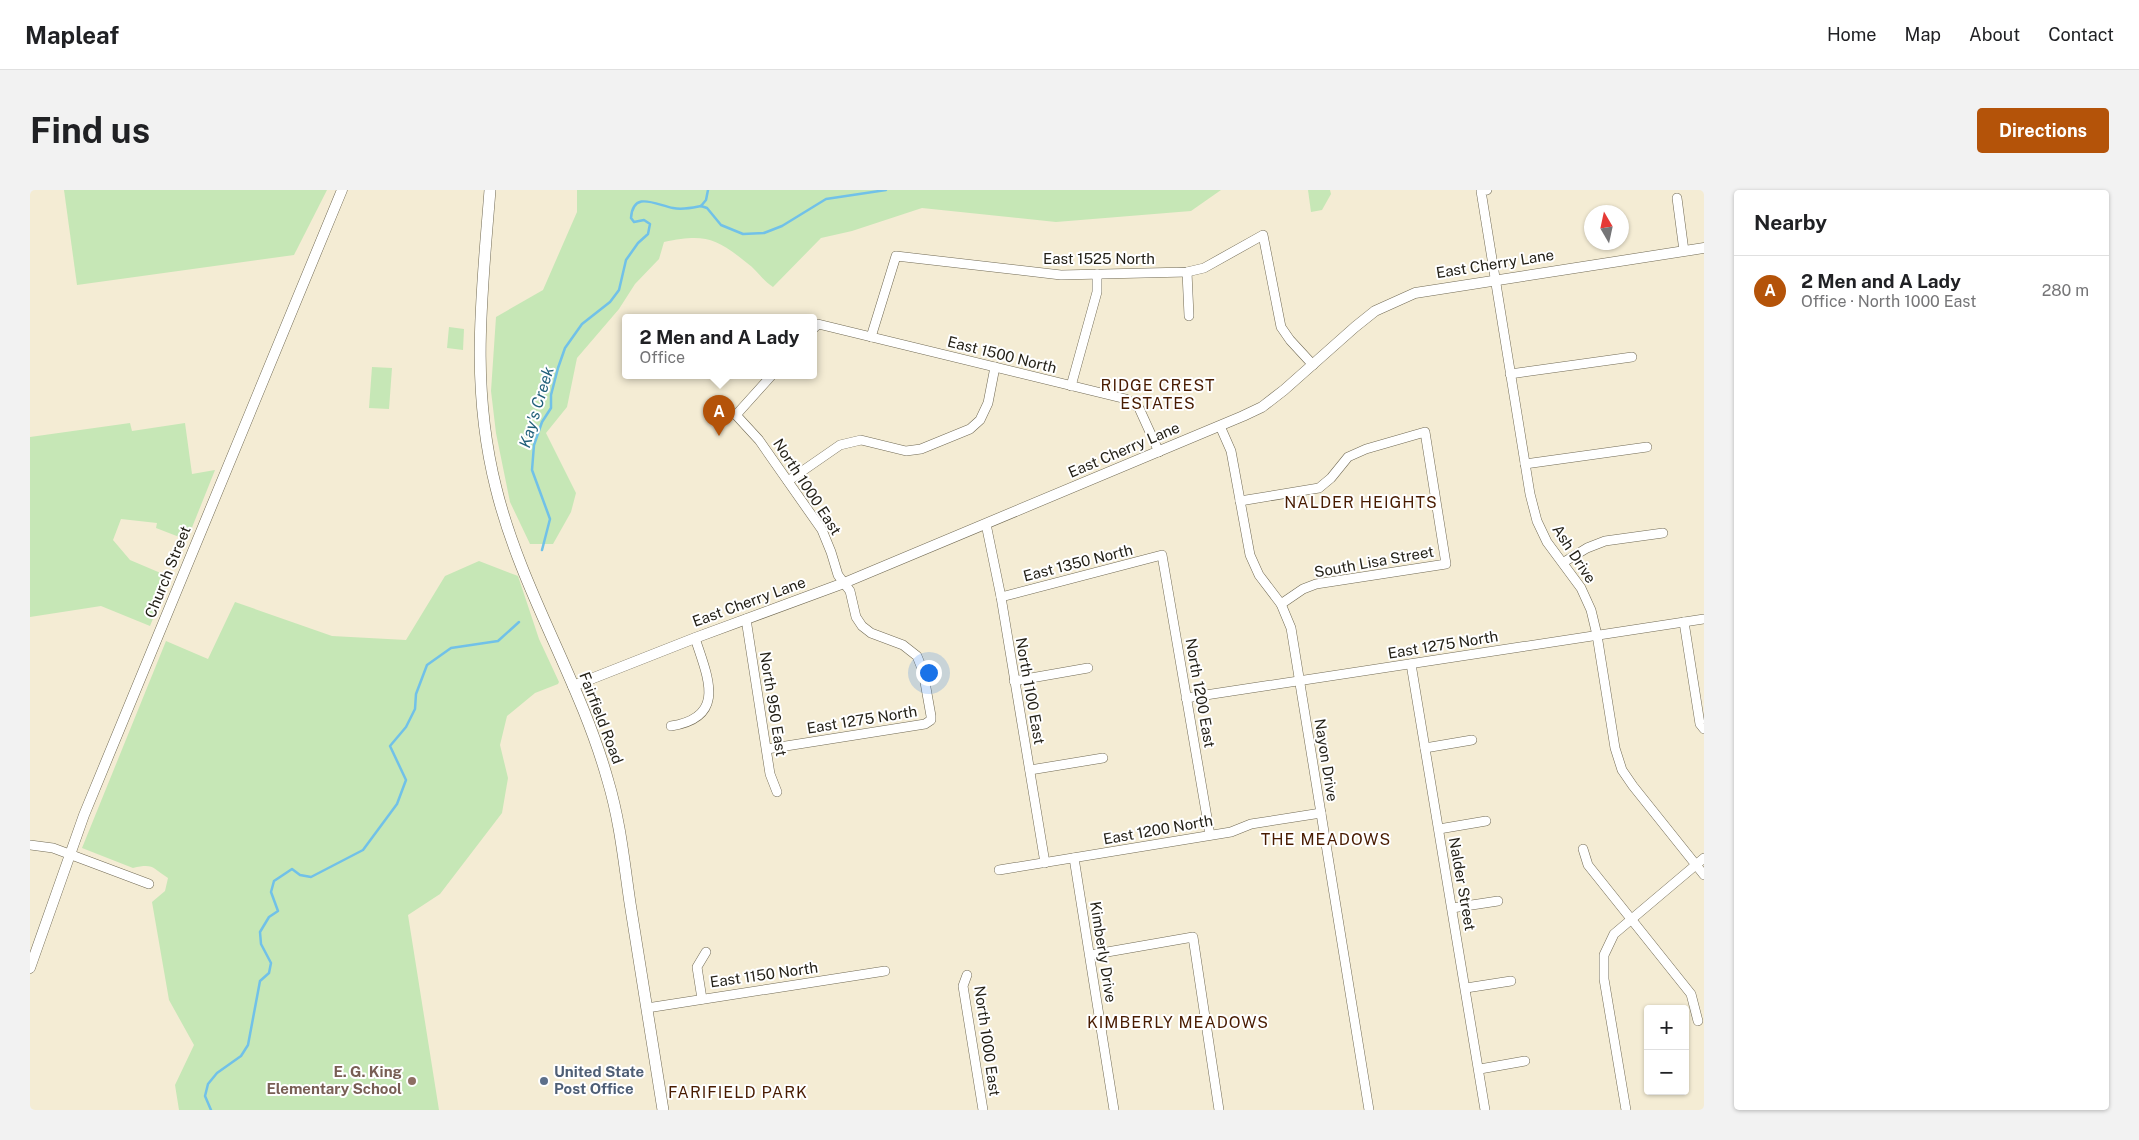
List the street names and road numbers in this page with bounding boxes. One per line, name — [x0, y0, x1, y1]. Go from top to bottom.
street label: East Cherry Lane — [1435, 246, 1555, 281]
street label: East 1525 North — [1043, 250, 1155, 267]
street label: East 1500 North — [946, 333, 1058, 376]
street label: East Cherry Lane — [1066, 418, 1182, 481]
street label: North 1000 East — [770, 435, 845, 538]
street label: Ash Drive — [1549, 521, 1600, 586]
street label: Church Street — [141, 523, 194, 620]
street label: East 1350 North — [1021, 541, 1134, 584]
street label: South Lisa Street — [1313, 543, 1435, 580]
street label: East Cherry Lane — [690, 573, 808, 630]
street label: East 1275 North — [1387, 627, 1499, 662]
street label: North 1100 East — [1013, 636, 1048, 746]
street label: North 1200 East — [1182, 637, 1219, 749]
street label: North 950 East — [757, 650, 790, 758]
street label: Fairfield Road — [576, 670, 627, 766]
street label: East 1275 North — [806, 702, 918, 737]
street label: Nayon Drive — [1312, 717, 1341, 803]
street label: East 1200 North — [1102, 811, 1214, 848]
street label: Nalder Street — [1446, 836, 1479, 932]
street label: Kimberly Drive — [1087, 900, 1120, 1004]
street label: East 1150 North — [709, 959, 819, 990]
street label: North 1000 East — [971, 985, 1004, 1097]

